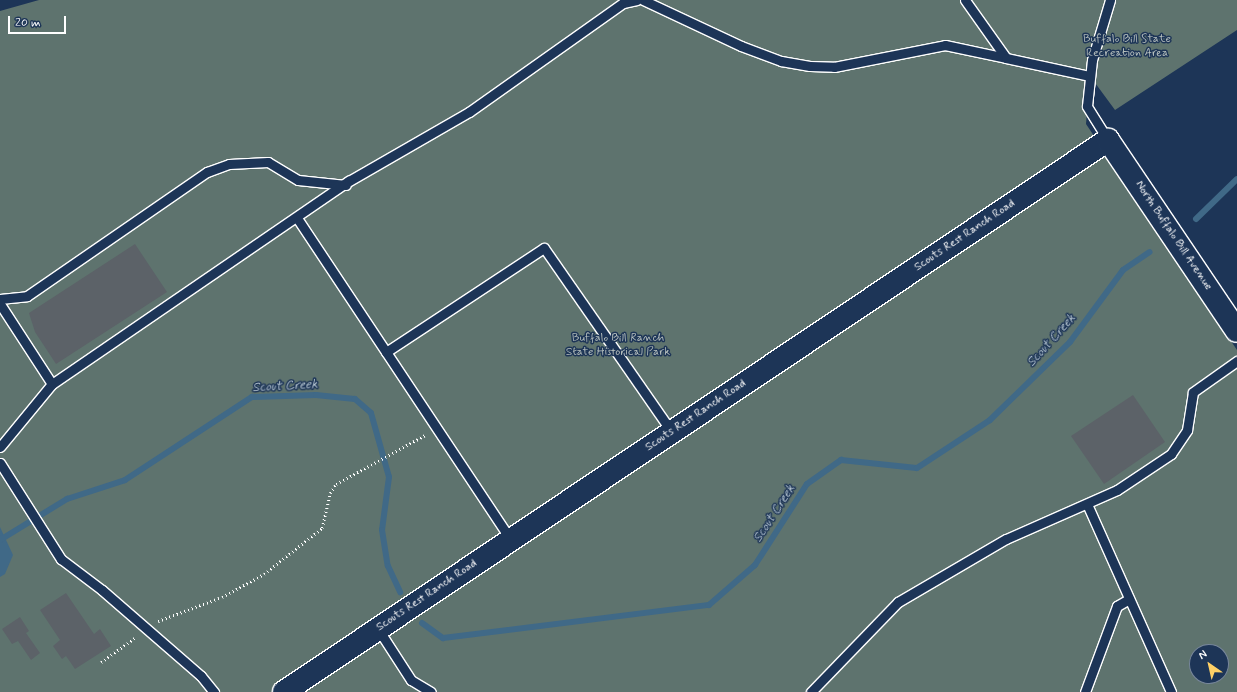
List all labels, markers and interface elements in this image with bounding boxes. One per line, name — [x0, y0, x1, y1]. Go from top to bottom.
scale bar — [10, 8, 68, 34]
text: 20 m — [15, 15, 41, 31]
park label: Buffalo Bill State Recreation Area — [1084, 33, 1170, 61]
street label: North Buffalo Bill Avenue — [1131, 179, 1215, 293]
street label: Scouts Rest Ranch Road — [912, 197, 1018, 275]
water label: Scout Creek — [1024, 311, 1080, 371]
park label: Buffalo Bill Ranch State Historical Park — [566, 332, 670, 360]
street label: Scouts Rest Ranch Road — [643, 377, 749, 455]
water label: Scout Creek — [252, 378, 318, 396]
water label: Scout Creek — [751, 482, 799, 546]
street label: Scouts Rest Ranch Road — [374, 557, 480, 635]
north arrow — [1189, 644, 1229, 684]
text: N — [1196, 647, 1210, 663]

